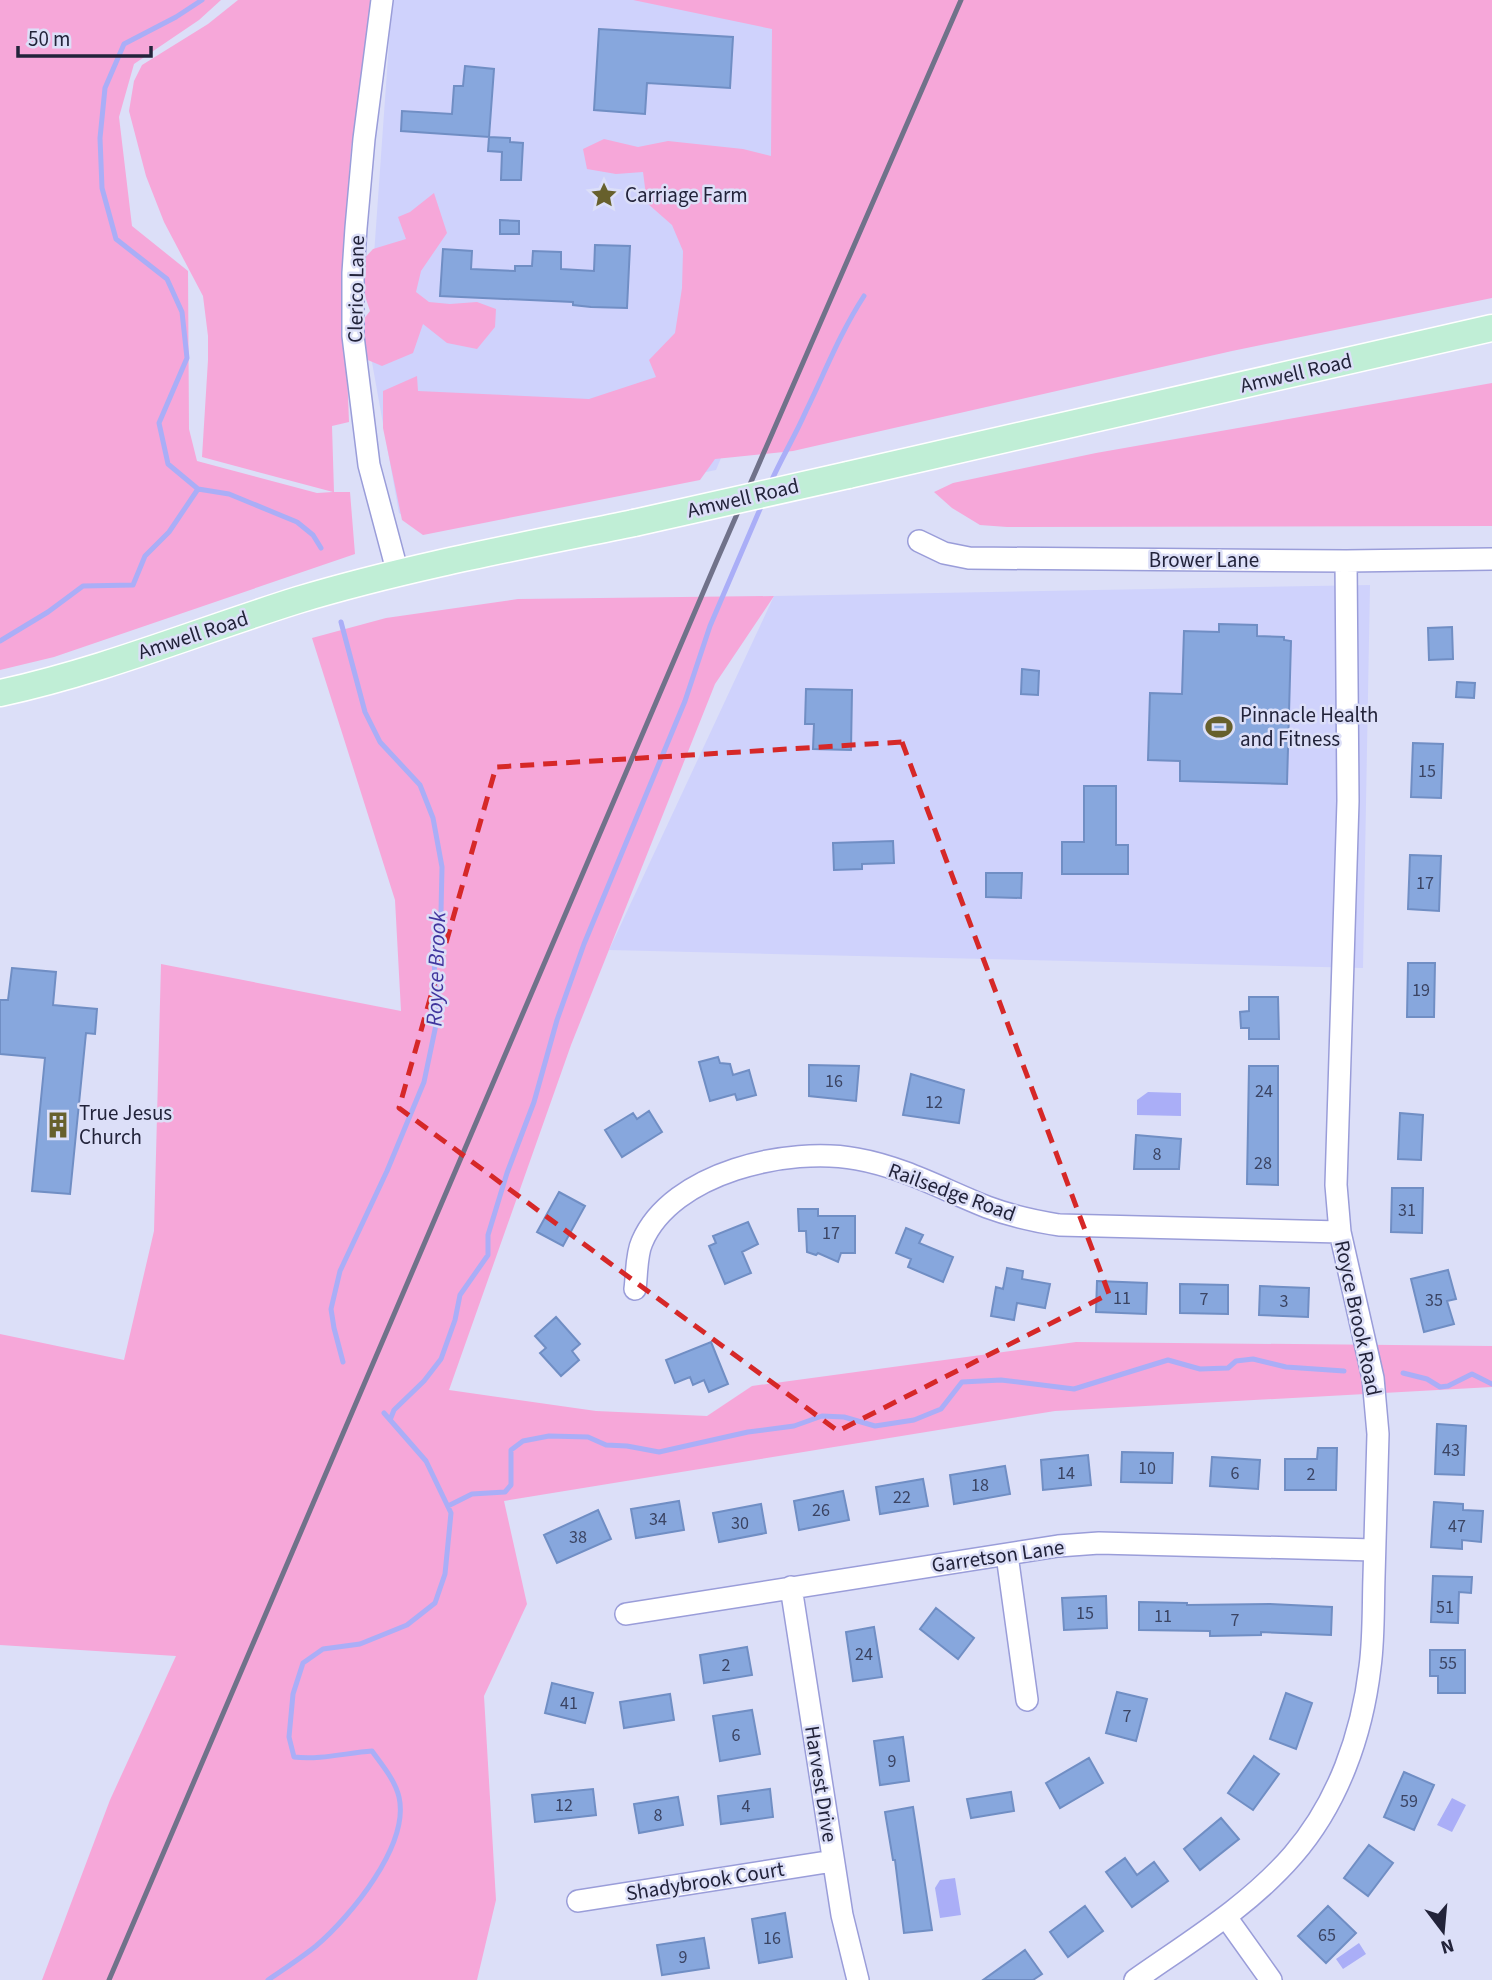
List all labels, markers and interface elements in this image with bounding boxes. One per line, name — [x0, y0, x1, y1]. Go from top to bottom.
scale bar — [18, 14, 150, 58]
text: 50 m — [28, 24, 70, 54]
place icon: Carriage Farm — [589, 180, 619, 210]
place label: Carriage Farm — [625, 180, 748, 210]
street label: Clerico Lane — [340, 235, 372, 343]
street label: Amwell Road — [1237, 346, 1355, 400]
street label: Amwell Road — [684, 471, 802, 525]
street label: Brower Lane — [1149, 545, 1259, 575]
street label: Amwell Road — [134, 603, 252, 667]
place label: Pinnacle Health and Fitness — [1240, 700, 1378, 754]
sports icon: Pinnacle Health and Fitness — [1204, 712, 1234, 742]
house number: 15 — [1418, 759, 1436, 784]
house number: 17 — [1416, 871, 1434, 896]
water label: Royce Brook — [418, 910, 455, 1027]
house number: 19 — [1412, 978, 1430, 1003]
house number: 16 — [825, 1069, 843, 1094]
house number: 24 — [1255, 1079, 1273, 1104]
house number: 12 — [925, 1090, 943, 1115]
place label: True Jesus Church — [79, 1098, 172, 1152]
building icon: True Jesus Church — [43, 1110, 73, 1140]
house number: 8 — [1153, 1142, 1162, 1167]
house number: 28 — [1254, 1151, 1272, 1176]
street label: Railsedge Road — [884, 1155, 1020, 1229]
house number: 31 — [1398, 1198, 1416, 1223]
house number: 17 — [822, 1221, 840, 1246]
street label: Royce Brook Road — [1327, 1237, 1389, 1399]
house number: 11 — [1113, 1286, 1131, 1311]
house number: 7 — [1200, 1287, 1209, 1312]
house number: 35 — [1425, 1288, 1443, 1313]
house number: 3 — [1280, 1289, 1289, 1314]
house number: 43 — [1442, 1438, 1460, 1463]
house number: 10 — [1138, 1456, 1156, 1481]
house number: 14 — [1057, 1461, 1075, 1486]
house number: 6 — [1231, 1461, 1240, 1486]
house number: 2 — [1307, 1462, 1316, 1487]
house number: 18 — [971, 1473, 989, 1498]
house number: 22 — [893, 1485, 911, 1510]
house number: 26 — [812, 1498, 830, 1523]
house number: 34 — [649, 1507, 667, 1532]
house number: 30 — [731, 1511, 749, 1536]
house number: 47 — [1448, 1514, 1466, 1539]
house number: 38 — [569, 1525, 587, 1550]
street label: Garretson Lane — [930, 1532, 1066, 1580]
house number: 51 — [1436, 1595, 1454, 1620]
house number: 15 — [1076, 1601, 1094, 1626]
house number: 11 — [1154, 1604, 1172, 1629]
house number: 7 — [1231, 1608, 1240, 1633]
house number: 24 — [855, 1642, 873, 1667]
house number: 55 — [1439, 1651, 1457, 1676]
house number: 2 — [722, 1653, 731, 1678]
house number: 41 — [560, 1691, 578, 1716]
house number: 7 — [1123, 1704, 1132, 1729]
house number: 6 — [732, 1723, 741, 1748]
street label: Harvest Drive — [797, 1724, 845, 1844]
house number: 9 — [888, 1749, 897, 1774]
house number: 59 — [1400, 1789, 1418, 1814]
house number: 12 — [555, 1793, 573, 1818]
house number: 4 — [742, 1794, 751, 1819]
house number: 8 — [654, 1803, 663, 1828]
street label: Shadybrook Court — [624, 1854, 786, 1908]
north arrow — [1408, 1896, 1478, 1966]
house number: 65 — [1318, 1923, 1336, 1948]
house number: 16 — [763, 1926, 781, 1951]
text: N — [1437, 1931, 1457, 1961]
house number: 9 — [679, 1945, 688, 1970]

